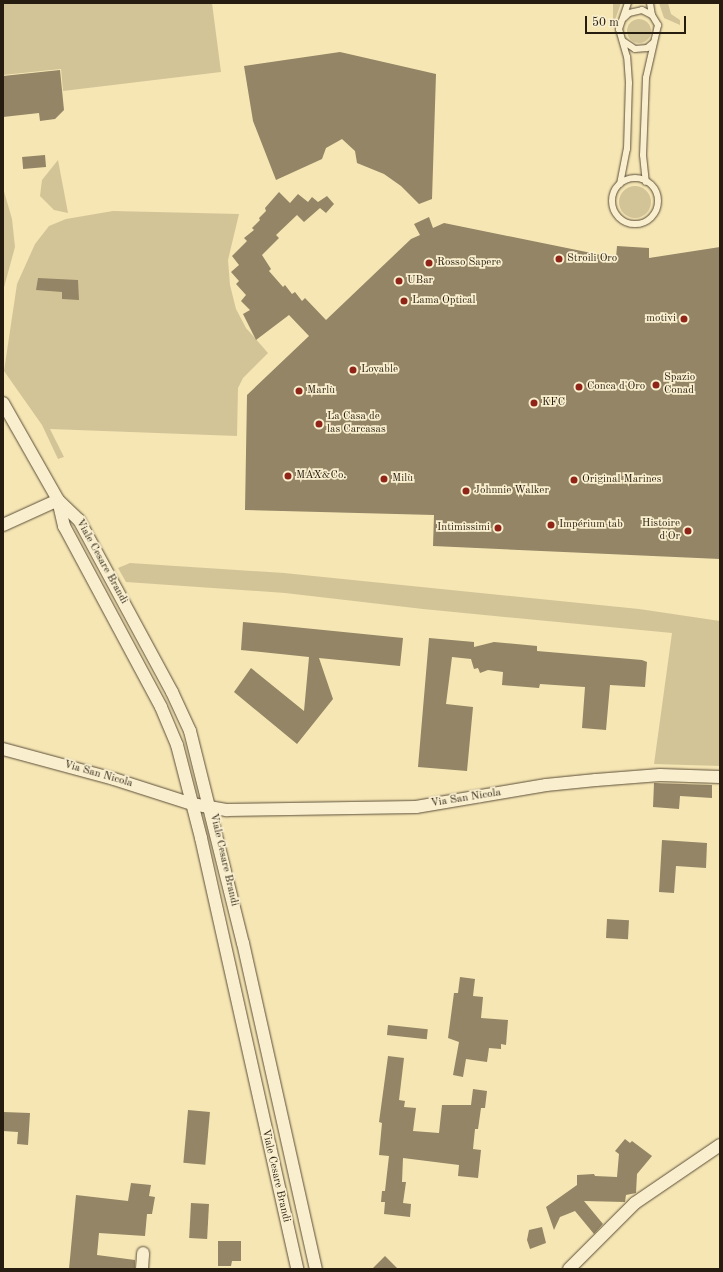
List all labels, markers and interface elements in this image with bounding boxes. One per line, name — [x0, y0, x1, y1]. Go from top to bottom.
scale bar — [587, 8, 688, 34]
text: 50 m — [592, 17, 619, 29]
place label: Stroili Oro — [567, 252, 617, 266]
marker: Stroili Oro — [554, 254, 564, 264]
place label: Rosso Sapere — [437, 256, 501, 270]
marker: Rosso Sapere — [424, 258, 434, 268]
place label: UBar — [407, 274, 433, 288]
marker: UBar — [394, 276, 404, 286]
place label: Lama Optical — [412, 294, 475, 308]
marker: Lama Optical — [399, 296, 409, 306]
place label: motivi — [646, 312, 676, 326]
marker: motivi — [679, 314, 689, 324]
place label: Lovable — [361, 363, 398, 377]
marker: Lovable — [348, 365, 358, 375]
place label: Spazio Conad — [664, 372, 695, 398]
place label: Conca d'Oro — [587, 380, 645, 394]
marker: Spazio Conad — [651, 380, 661, 390]
marker: Conca d'Oro — [574, 382, 584, 392]
place label: Marlù — [307, 384, 335, 398]
marker: Marlù — [294, 386, 304, 396]
place label: KFC — [542, 396, 565, 410]
marker: KFC — [529, 398, 539, 408]
place label: La Casa de las Carcasas — [327, 411, 386, 437]
marker: La Casa de las Carcasas — [314, 419, 324, 429]
place label: MAX&Co. — [296, 469, 346, 483]
marker: MAX&Co. — [283, 471, 293, 481]
place label: Milù — [392, 472, 413, 486]
place label: Original Marines — [582, 473, 661, 487]
marker: Milù — [379, 474, 389, 484]
marker: Original Marines — [569, 475, 579, 485]
place label: Johnnie Walker — [474, 484, 549, 498]
marker: Johnnie Walker — [461, 486, 471, 496]
street label: Viale Cesare Brandi — [72, 517, 130, 607]
place label: Impérium tab — [559, 518, 623, 532]
place label: Histoire d'Or — [642, 518, 680, 544]
marker: Impérium tab — [546, 520, 556, 530]
place label: Intimissimi — [437, 521, 490, 535]
marker: Intimissimi — [493, 523, 503, 533]
marker: Histoire d'Or — [683, 526, 693, 536]
street label: Via San Nicola — [62, 759, 134, 791]
street label: Via San Nicola — [430, 787, 502, 811]
street label: Viale Cesare Brandi — [206, 812, 240, 908]
street label: Viale Cesare Brandi — [258, 1128, 292, 1224]

